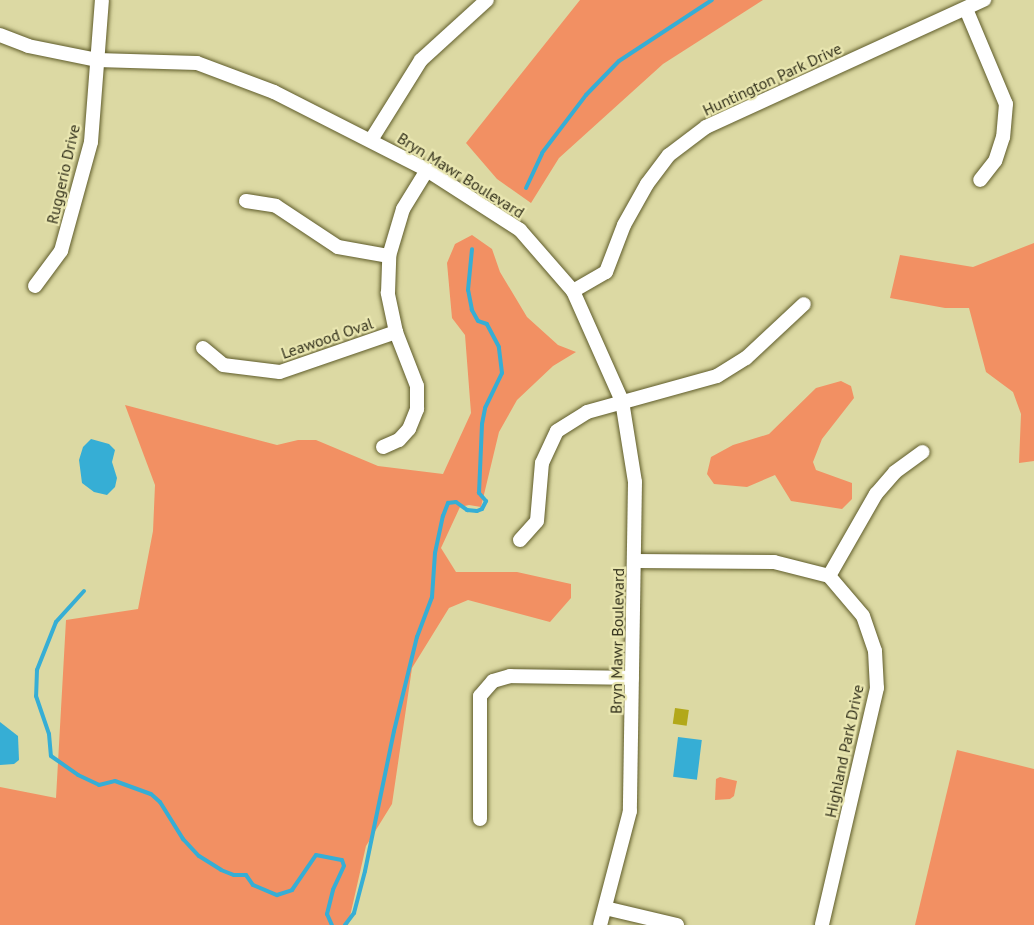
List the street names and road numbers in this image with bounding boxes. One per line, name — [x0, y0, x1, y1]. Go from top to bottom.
street label: Huntington Park Drive — [699, 38, 845, 120]
street label: Ruggerio Drive — [42, 122, 84, 226]
street label: Bryn Mawr Boulevard — [394, 128, 528, 222]
street label: Leawood Oval — [278, 313, 376, 363]
street label: Bryn Mawr Boulevard — [606, 568, 628, 714]
street label: Highland Park Drive — [820, 682, 868, 820]

